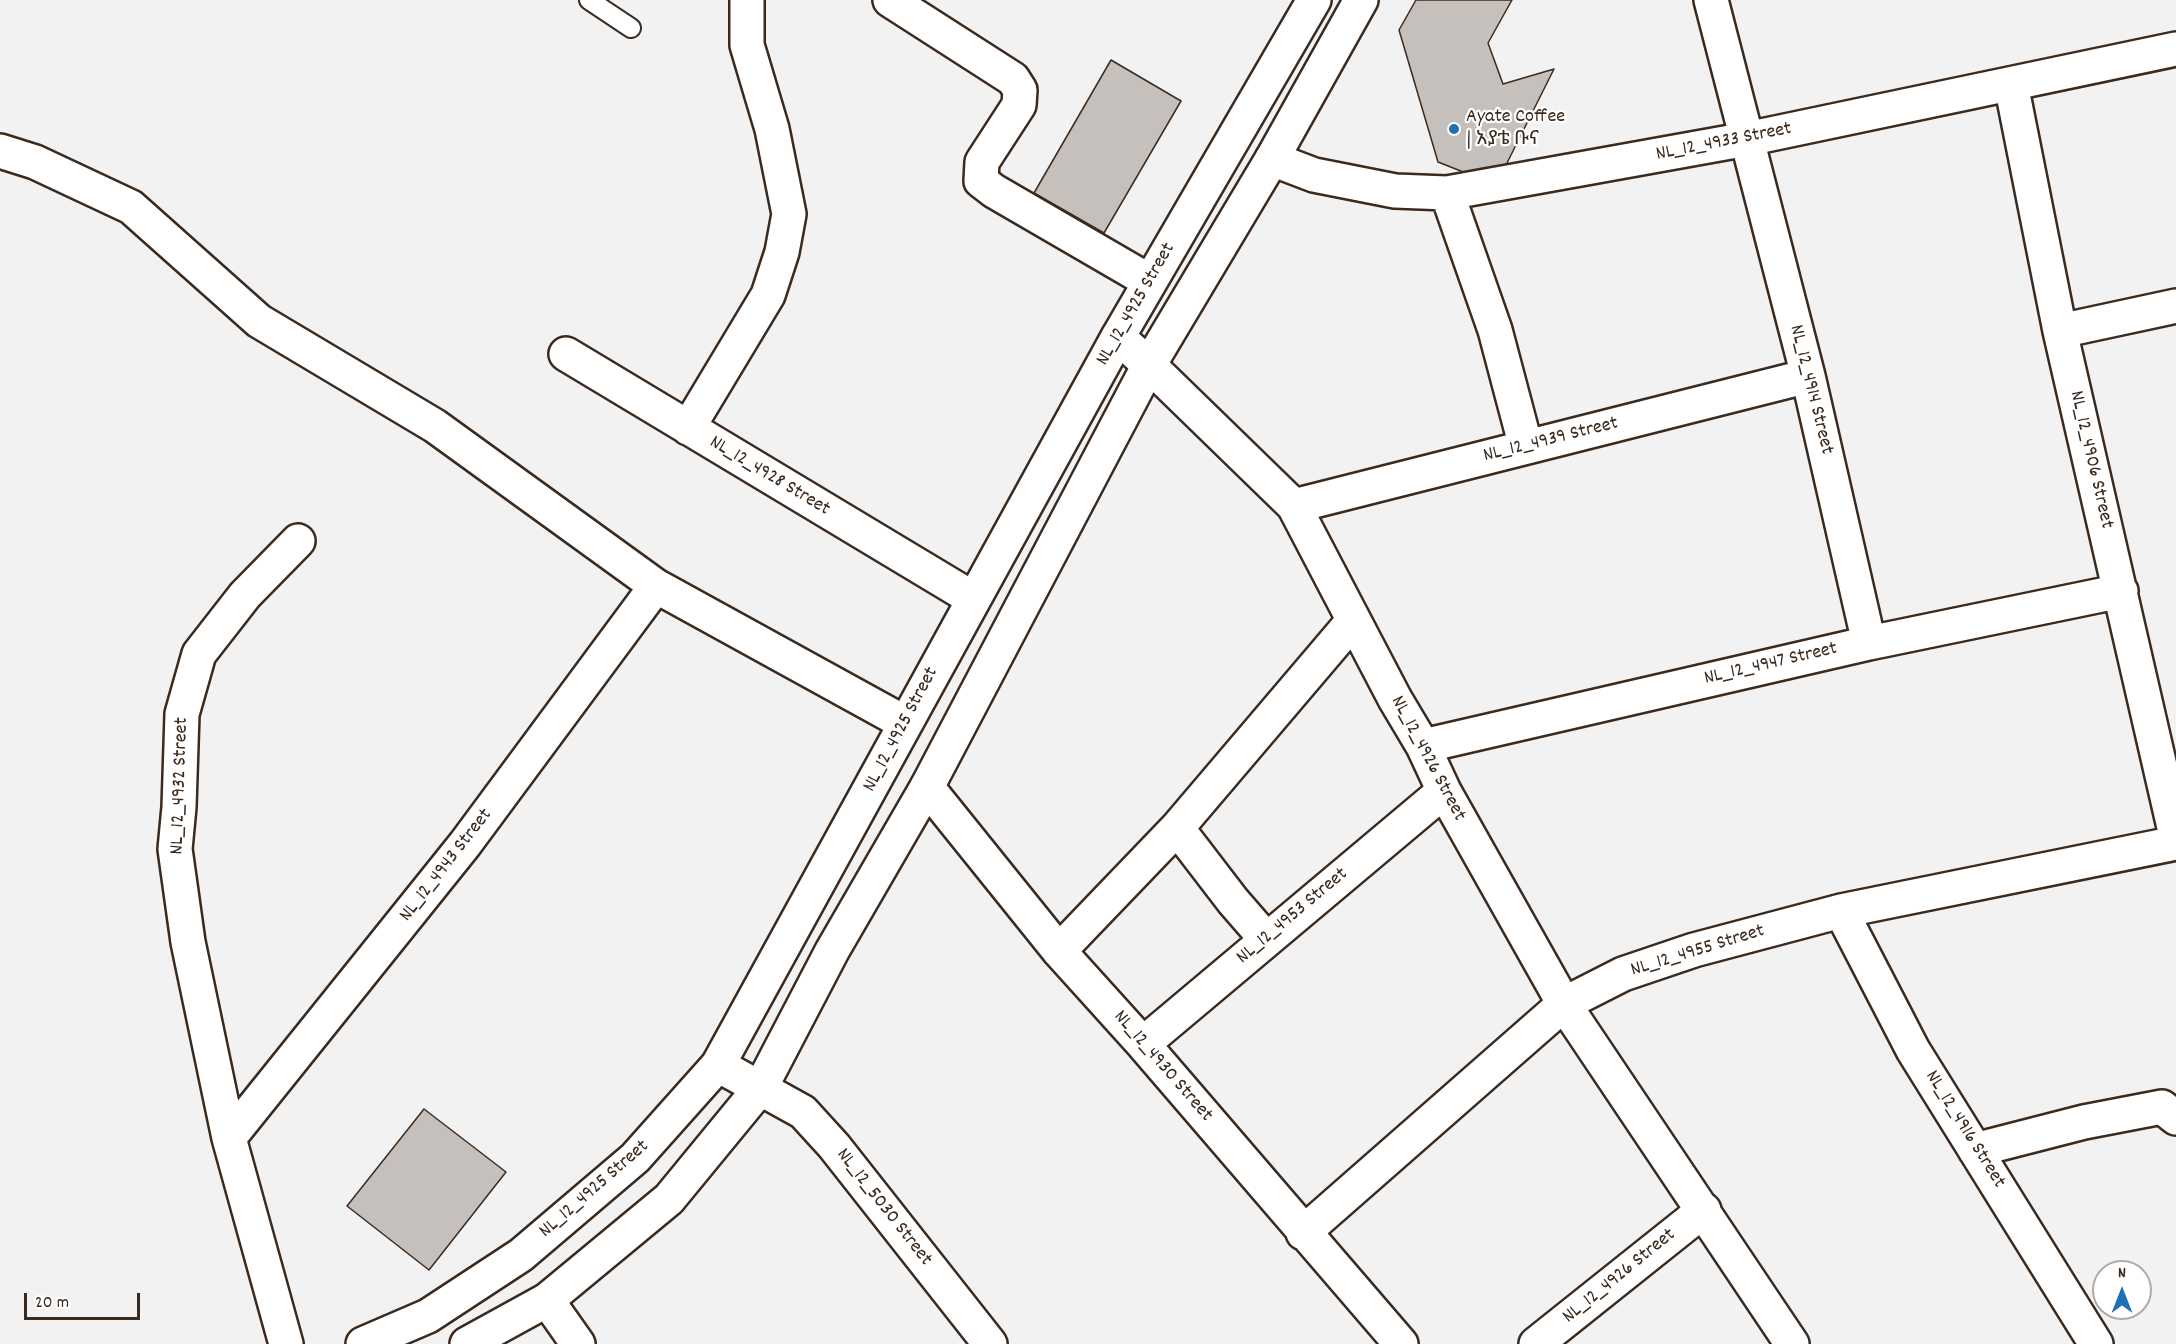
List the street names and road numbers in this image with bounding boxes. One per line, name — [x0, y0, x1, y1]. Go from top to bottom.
street label: NL_12_4933 Street — [1654, 118, 1794, 168]
street label: NL_12_4925 Street — [1092, 239, 1182, 371]
street label: NL_12_4914 Street — [1782, 323, 1838, 457]
street label: NL_12_4906 Street — [2062, 389, 2118, 531]
street label: NL_12_4939 Street — [1481, 413, 1621, 469]
street label: NL_12_4928 Street — [704, 432, 834, 522]
street label: NL_12_4947 Street — [1702, 638, 1840, 692]
street label: NL_12_4925 Street — [859, 663, 945, 797]
street label: NL_12_4926 Street — [1384, 692, 1470, 826]
street label: NL_12_4932 Street — [167, 717, 195, 855]
street label: NL_12_4943 Street — [395, 805, 499, 927]
street label: NL_12_4953 Street — [1232, 863, 1354, 971]
street label: NL_12_4955 Street — [1628, 920, 1768, 984]
street label: NL_12_4930 Street — [1107, 1006, 1217, 1128]
street label: NL_12_4916 Street — [1918, 1067, 2010, 1193]
street label: NL_12_4925 Street — [535, 1136, 655, 1244]
street label: NL_12_5030 Street — [830, 1145, 936, 1271]
street label: NL_12_4926 Street — [1559, 1224, 1681, 1330]

